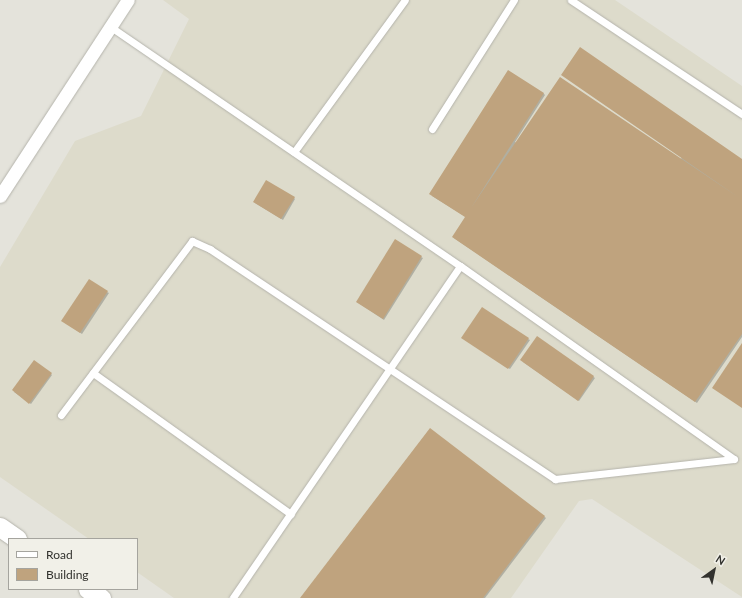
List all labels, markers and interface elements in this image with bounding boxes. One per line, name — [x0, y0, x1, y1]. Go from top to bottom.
legend — [8, 538, 138, 590]
text: Road — [46, 547, 73, 562]
north arrow — [694, 550, 734, 590]
text: N — [714, 552, 728, 567]
text: Building — [46, 567, 89, 582]

